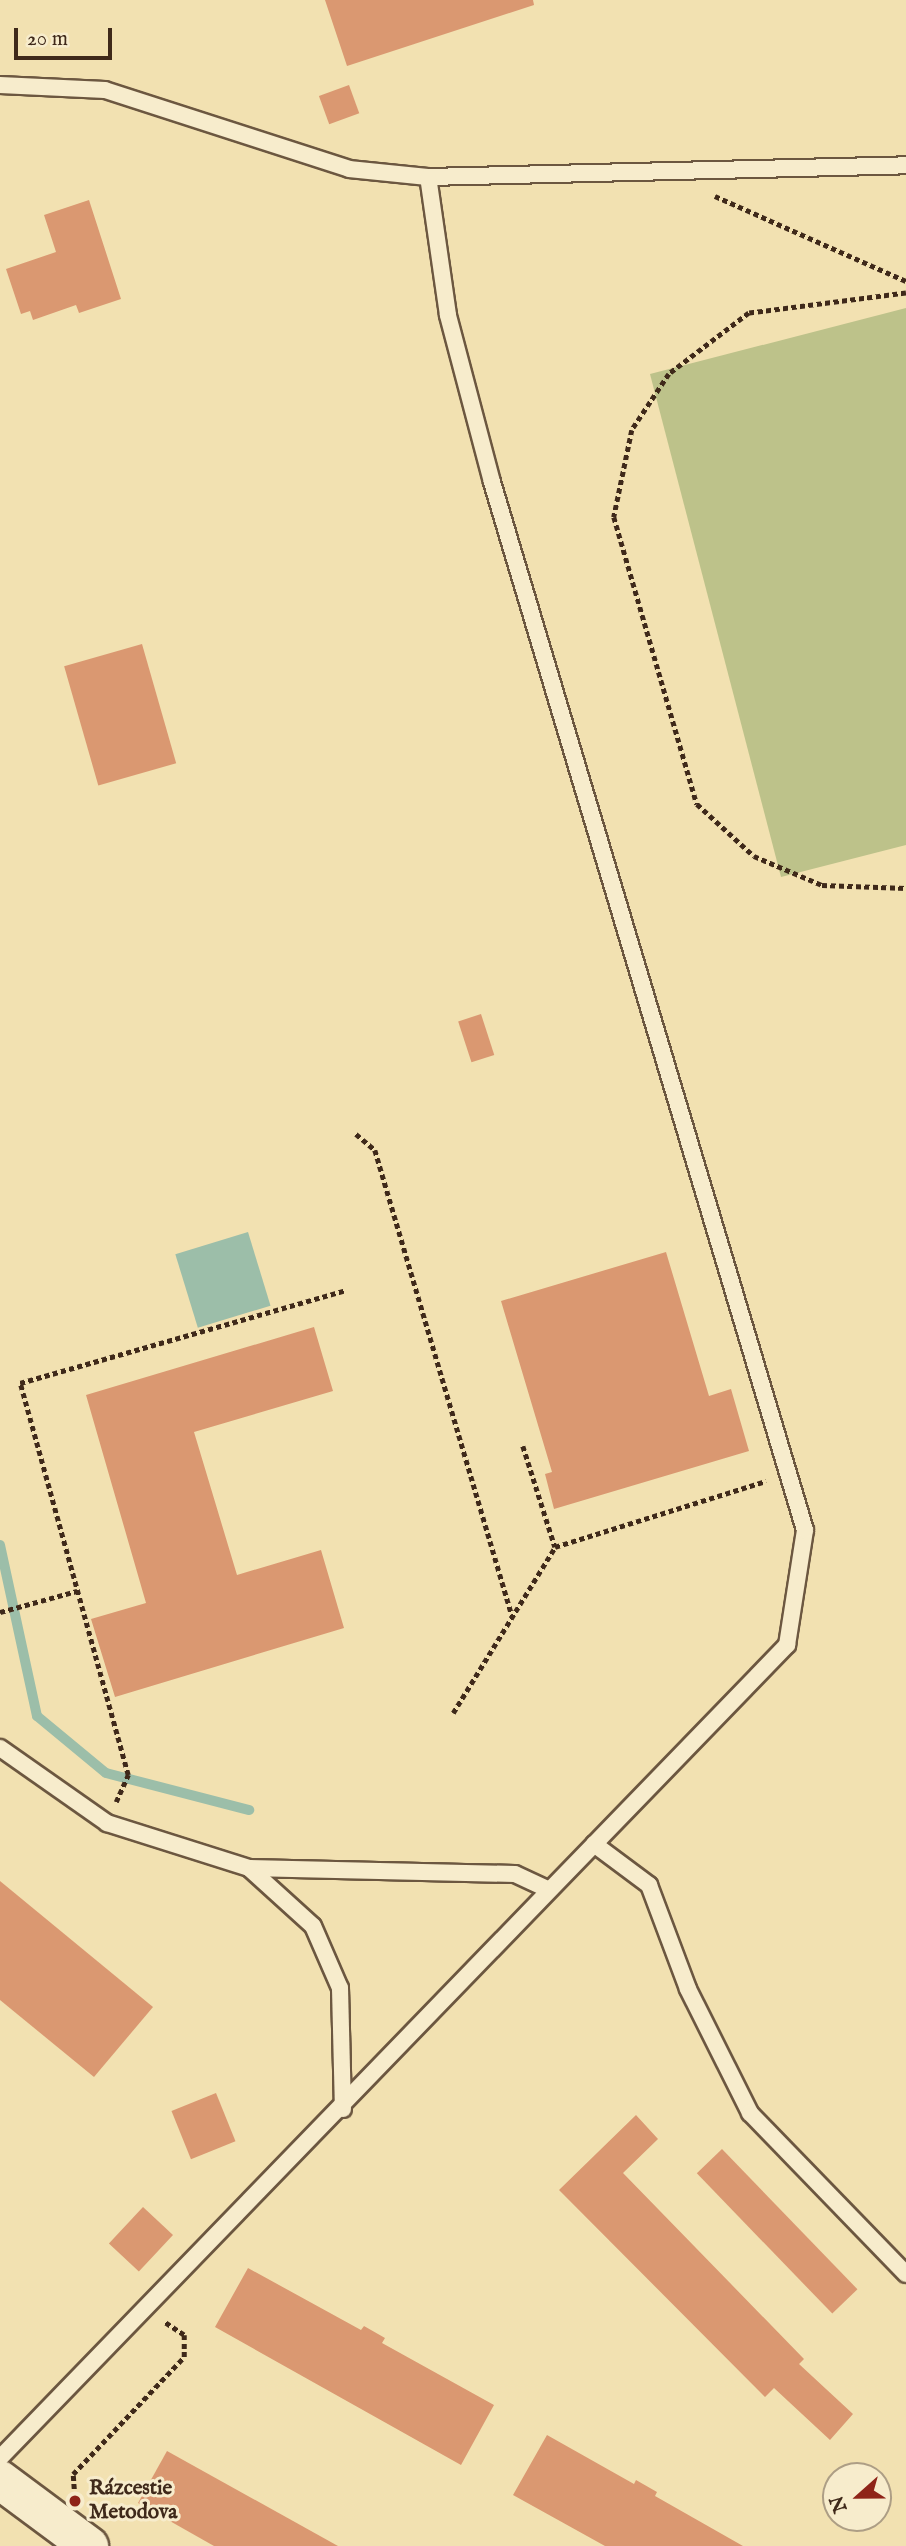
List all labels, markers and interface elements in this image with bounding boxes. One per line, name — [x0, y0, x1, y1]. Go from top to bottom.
scale bar — [18, 14, 116, 58]
text: 20 m — [27, 26, 68, 53]
north arrow — [822, 2462, 892, 2532]
place label: Rázcestie Metodova — [89, 2476, 177, 2526]
text: N — [825, 2492, 853, 2516]
marker: Rázcestie Metodova — [67, 2493, 83, 2509]

